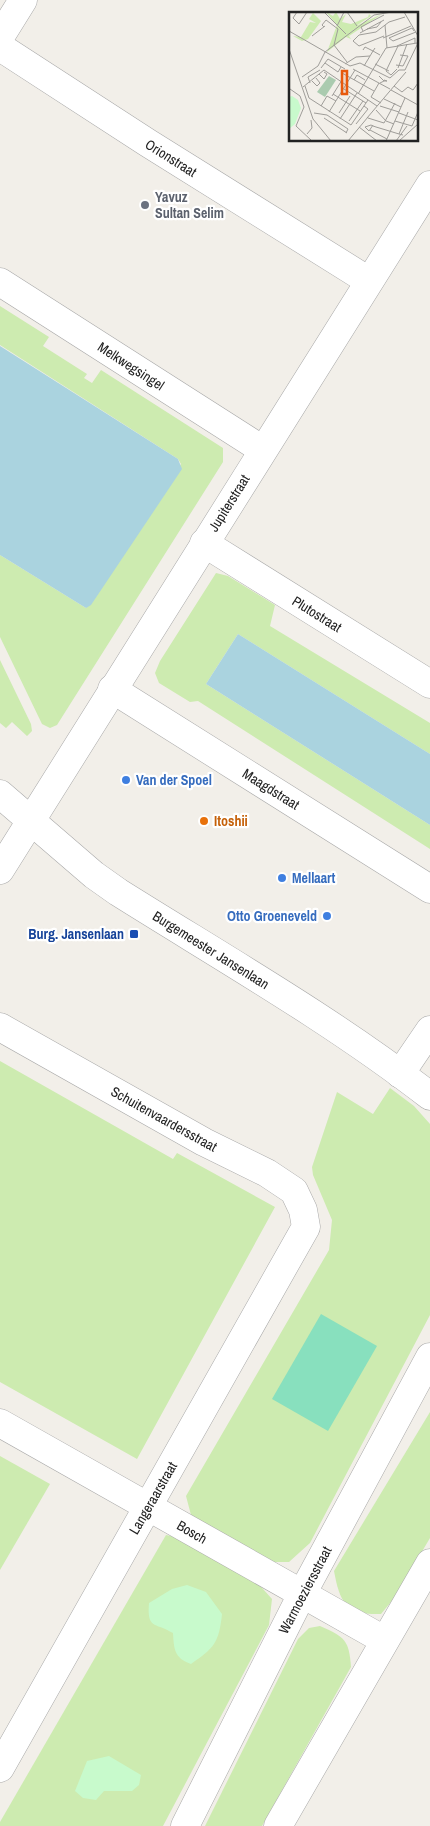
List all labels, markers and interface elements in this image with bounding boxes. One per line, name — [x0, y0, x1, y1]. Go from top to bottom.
inset map — [289, 12, 418, 141]
street label: Orionstraat — [142, 135, 200, 181]
place label: Yavuz Sultan Selim — [155, 188, 224, 222]
marker: Yavuz Sultan Selim — [139, 199, 151, 211]
street label: Melkwegsingel — [94, 338, 168, 394]
street label: Jupiterstraat — [204, 471, 254, 535]
street label: Plutostraat — [289, 592, 345, 636]
street label: Maagdstraat — [239, 764, 303, 814]
place label: Van der Spoel — [136, 771, 212, 789]
marker: Van der Spoel — [120, 774, 132, 786]
place label: Itoshii — [214, 812, 248, 830]
marker: Itoshii — [198, 815, 210, 827]
place label: Mellaart — [292, 869, 336, 887]
marker: Mellaart — [276, 872, 288, 884]
street label: Burgemeester Jansenlaan — [149, 907, 273, 993]
place label: Otto Groeneveld — [227, 907, 317, 925]
marker: Otto Groeneveld — [321, 910, 333, 922]
place label: Burg. Jansenlaan — [28, 925, 124, 943]
marker: Burg. Jansenlaan — [128, 928, 140, 940]
street label: Schuitenvaardersstraat — [108, 1082, 220, 1156]
street label: Langeraarstraat — [125, 1458, 181, 1538]
street label: Bosch — [174, 1516, 210, 1548]
street label: Warmoeziersstraat — [274, 1543, 336, 1637]

